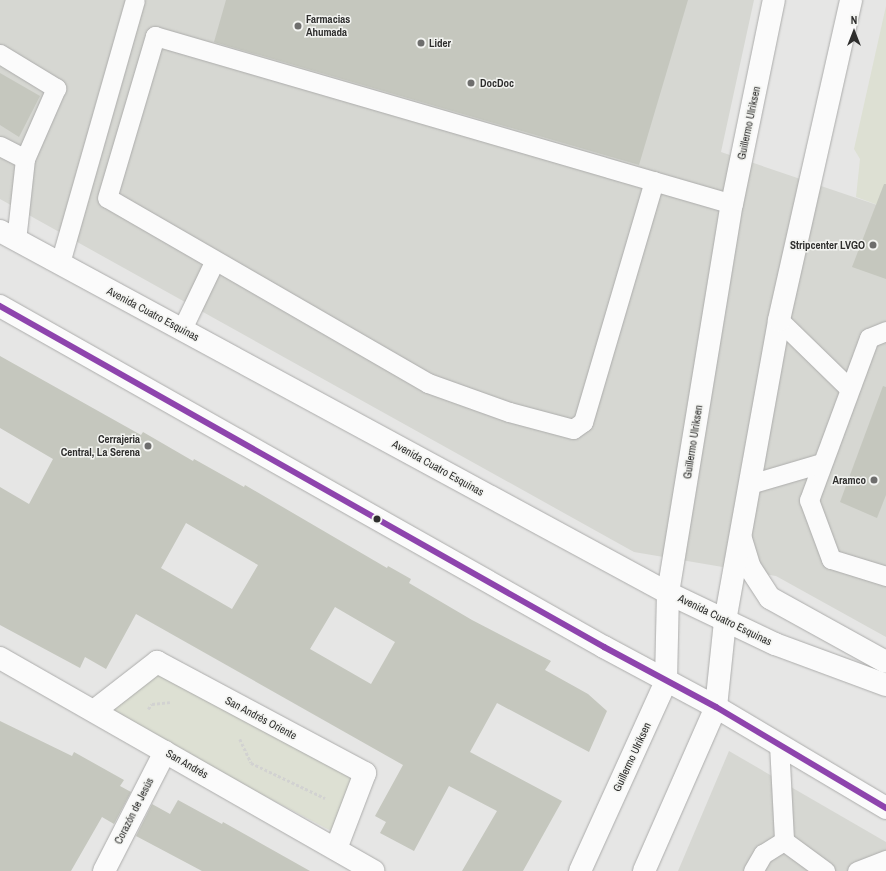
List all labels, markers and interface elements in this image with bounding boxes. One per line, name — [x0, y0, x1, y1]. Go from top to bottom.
north arrow — [834, 12, 874, 52]
place label: Farmacias Ahumada — [306, 13, 350, 39]
text: N — [851, 13, 857, 27]
marker: Farmacias Ahumada — [293, 21, 303, 31]
place label: Lider — [429, 36, 451, 50]
marker: Lider — [416, 38, 426, 48]
place label: DocDoc — [480, 76, 514, 90]
marker: DocDoc — [465, 77, 477, 89]
street label: Guillermo Ulriksen — [735, 85, 763, 161]
place label: Stripcenter LVGO — [790, 238, 865, 252]
marker: Stripcenter LVGO — [868, 240, 878, 250]
street label: Avenida Cuatro Esquinas — [105, 284, 201, 344]
street label: Guillermo Ulriksen — [681, 404, 705, 480]
place label: Cerrajeria Central, La Serena — [61, 433, 140, 459]
street label: Avenida Cuatro Esquinas — [390, 437, 486, 499]
marker: Cerrajeria Central, La Serena — [143, 441, 153, 451]
place label: Aramco — [832, 473, 866, 487]
marker: Aramco — [869, 475, 879, 485]
unlabelled marker — [372, 514, 382, 524]
street label: Avenida Cuatro Esquinas — [676, 592, 774, 648]
street label: San Andrés Oriente — [223, 693, 299, 743]
street label: Guillermo Ulriksen — [610, 720, 654, 794]
street label: San Andrés — [163, 747, 211, 781]
street label: Corazón de Jesús — [112, 776, 156, 846]

